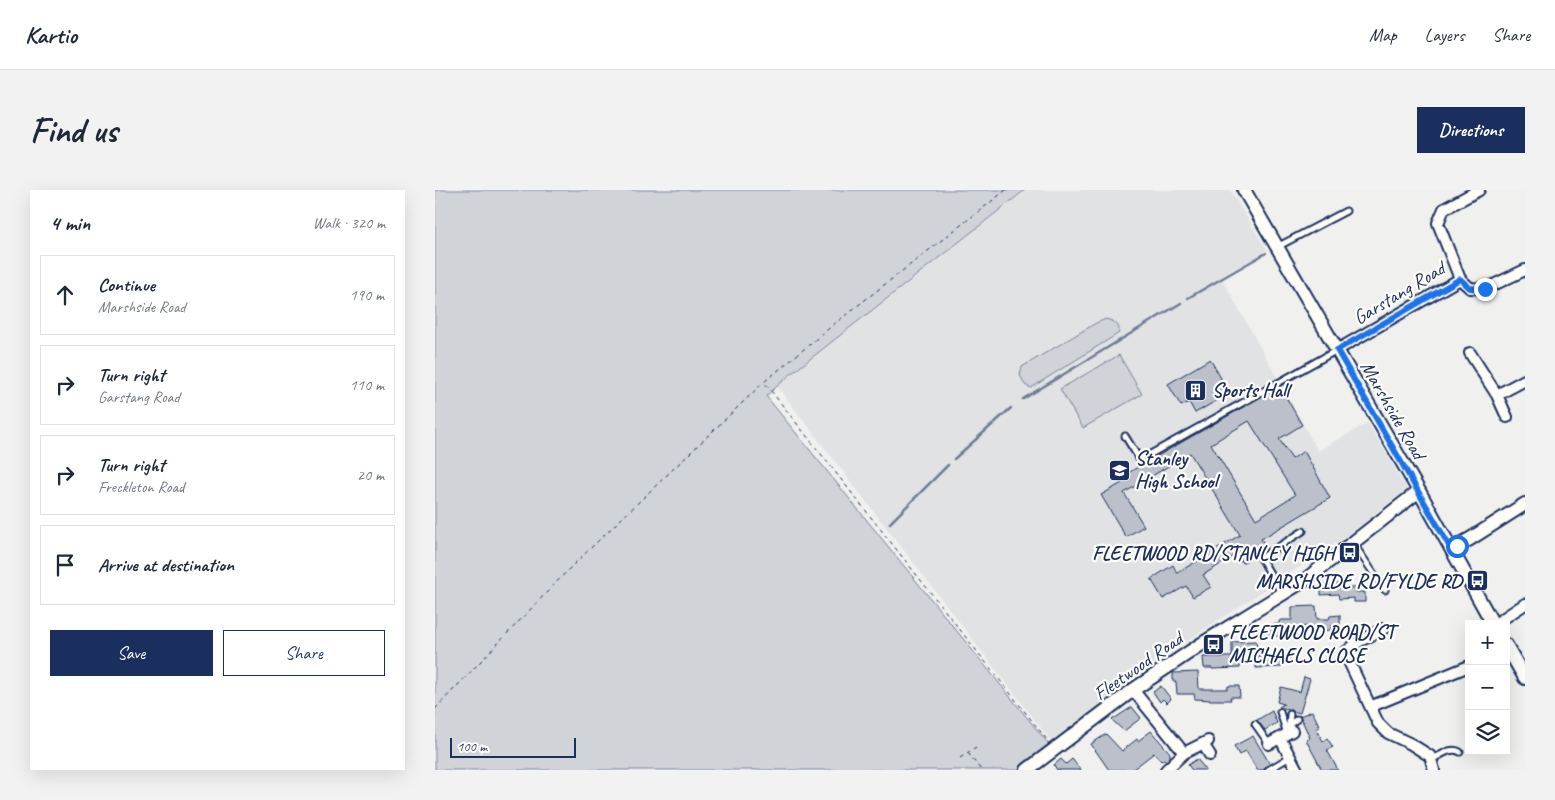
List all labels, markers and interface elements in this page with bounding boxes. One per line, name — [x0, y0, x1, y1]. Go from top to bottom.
text: Kartio — [25, 20, 77, 50]
text: Map — [1369, 24, 1397, 46]
text: Layers — [1425, 24, 1464, 46]
text: Share — [1492, 24, 1530, 46]
button: Directions — [1417, 107, 1525, 153]
text: Find us — [30, 108, 117, 153]
text: 4 min — [50, 210, 90, 236]
text: Walk · 320 m — [313, 213, 385, 233]
street label: Garstang Road — [1349, 254, 1452, 330]
text: Continue — [98, 273, 155, 297]
route end — [1474, 278, 1497, 301]
icon: ahead — [51, 281, 79, 309]
text: 190 m — [350, 285, 384, 305]
text: Marshside Road — [98, 297, 186, 317]
street label: Marshside Road — [1355, 356, 1433, 466]
text: Turn right — [98, 363, 165, 387]
icon: right — [51, 371, 79, 399]
text: 110 m — [350, 375, 384, 395]
building icon: Sports Hall — [1184, 378, 1208, 402]
place label: Sports Hall — [1212, 378, 1293, 403]
text: Garstang Road — [98, 387, 180, 407]
place label: Stanley High School — [1135, 446, 1220, 494]
text: Turn right — [98, 453, 165, 477]
school or university icon: Stanley High School — [1107, 458, 1131, 482]
icon: right — [51, 461, 79, 489]
text: 20 m — [357, 465, 384, 485]
text: Freckleton Road — [98, 477, 184, 497]
route start — [1446, 535, 1469, 558]
place label: FLEETWOOD RD/STANLEY HIGH — [1092, 541, 1338, 566]
bus stop icon: FLEETWOOD RD/STANLEY HIGH — [1338, 541, 1362, 565]
icon: arrive — [51, 551, 79, 579]
text: Arrive at destination — [98, 553, 234, 577]
place label: MARSHSIDE RD/FYLDE RD — [1256, 569, 1464, 594]
bus stop icon: MARSHSIDE RD/FYLDE RD — [1466, 569, 1490, 593]
place label: FLEETWOOD ROAD/ST MICHAELS CLOSE — [1229, 620, 1400, 668]
map controls — [1465, 620, 1510, 755]
button: + — [1465, 620, 1510, 665]
street label: Fleetwood Road — [1089, 624, 1190, 706]
button: Save — [50, 630, 213, 676]
button: Share — [223, 630, 385, 676]
bus stop icon: FLEETWOOD ROAD/ST MICHAELS CLOSE — [1201, 632, 1225, 656]
button: − — [1465, 665, 1510, 710]
button: layers — [1465, 710, 1510, 755]
scale bar — [450, 735, 576, 758]
text: 100 m — [457, 738, 487, 755]

